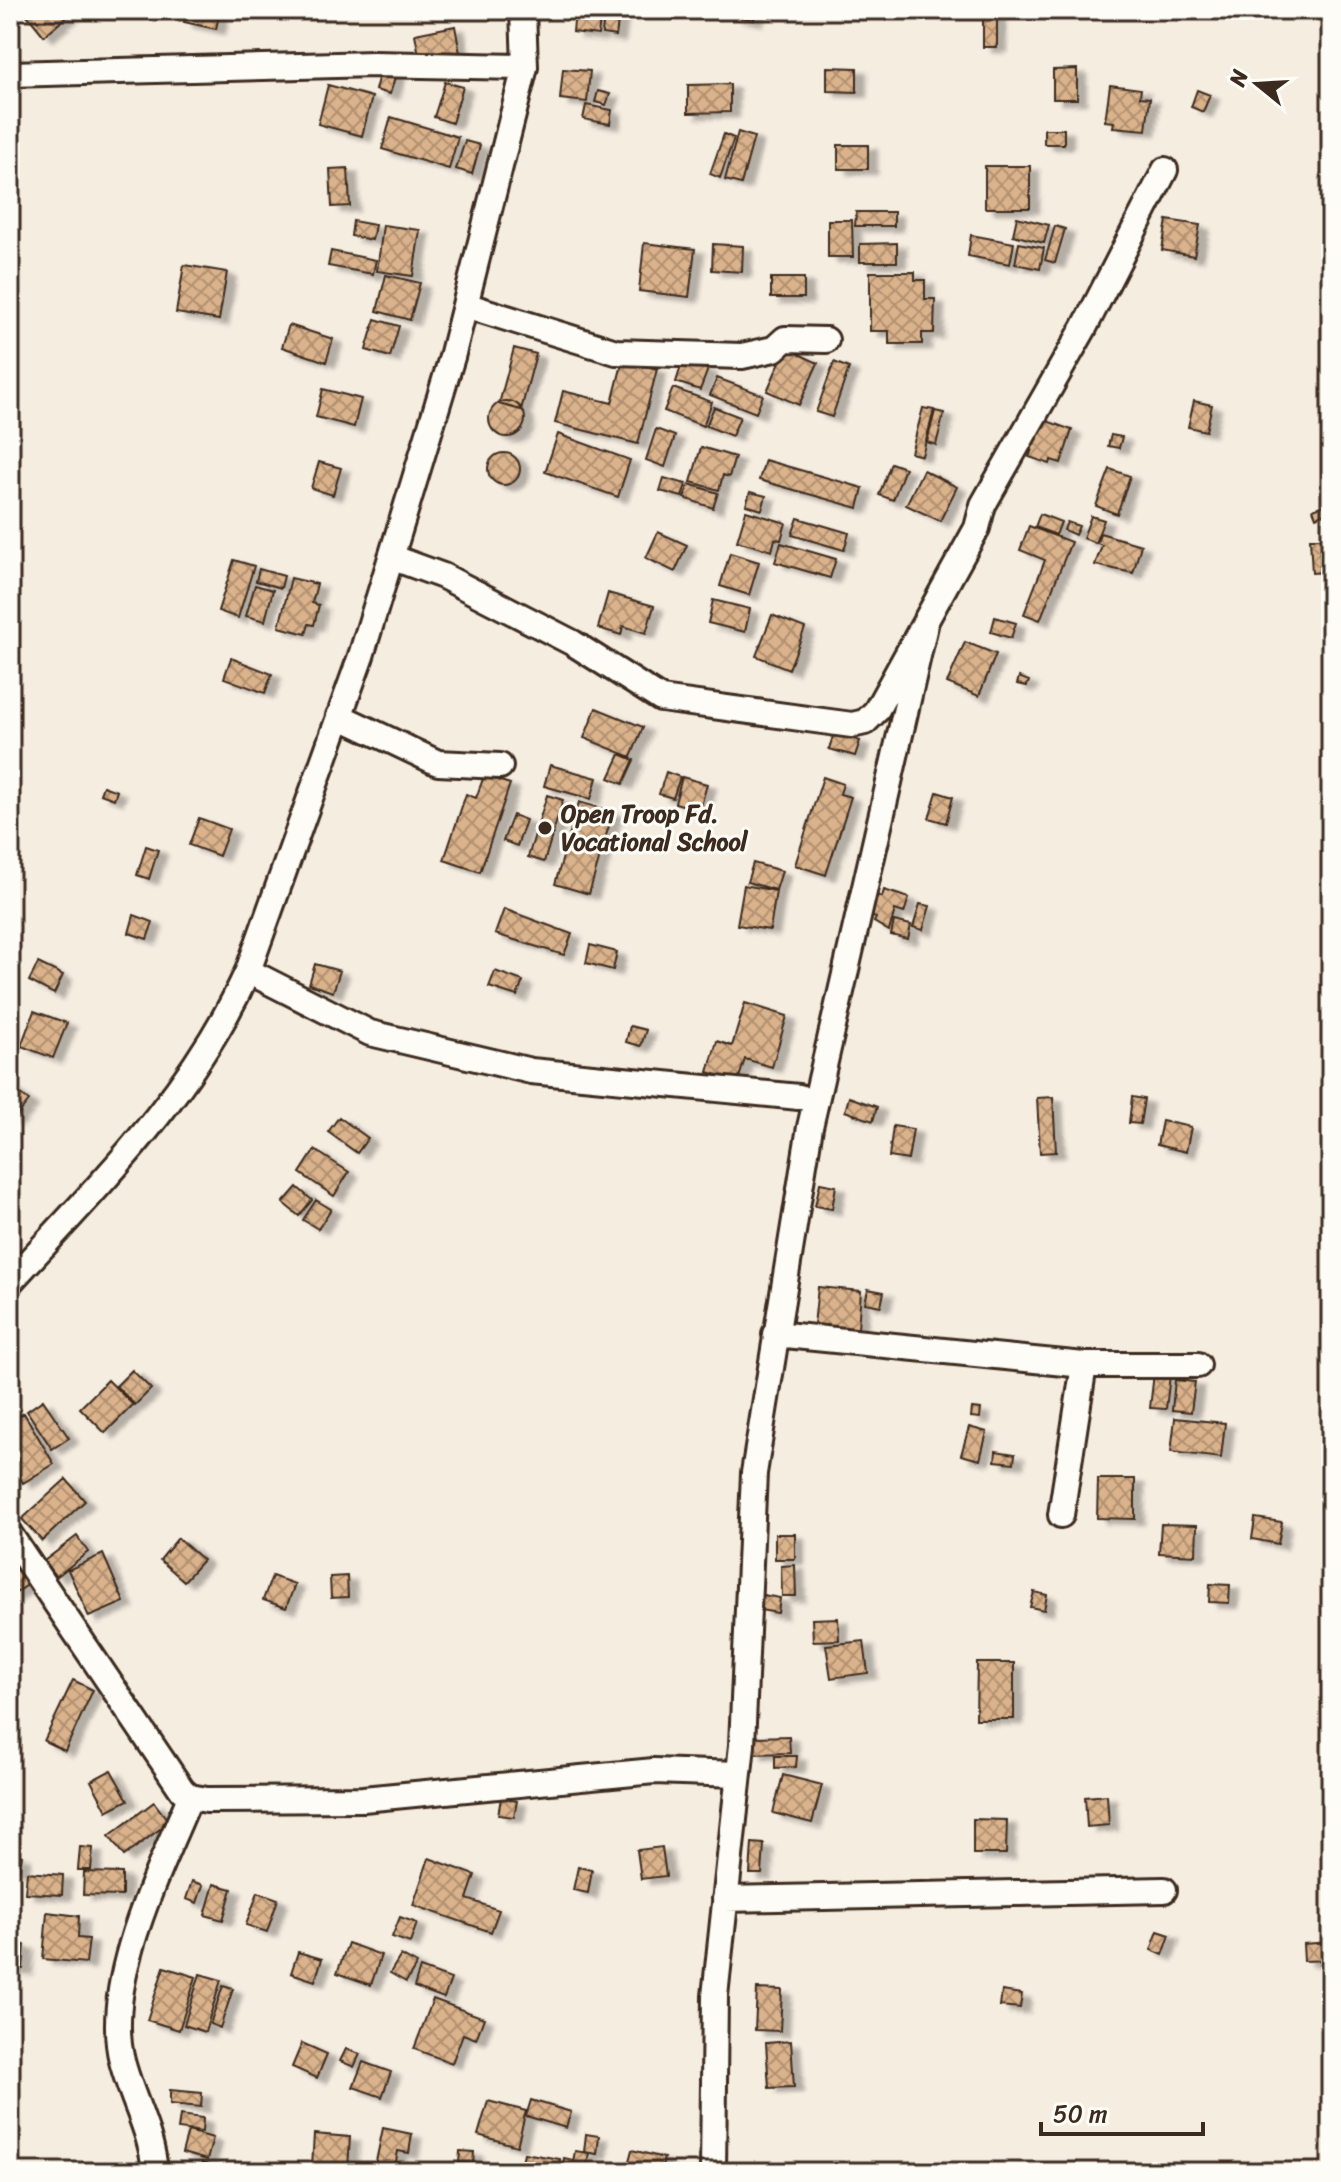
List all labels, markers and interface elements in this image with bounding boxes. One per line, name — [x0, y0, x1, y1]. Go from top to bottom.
north arrow — [1217, 44, 1297, 124]
text: N — [1217, 64, 1260, 92]
place label: Open Troop Fd. Vocational School — [561, 793, 749, 863]
marker: Open Troop Fd. Vocational School — [536, 819, 554, 837]
scale bar — [1041, 2086, 1203, 2136]
text: 50 m — [1053, 2093, 1108, 2135]

